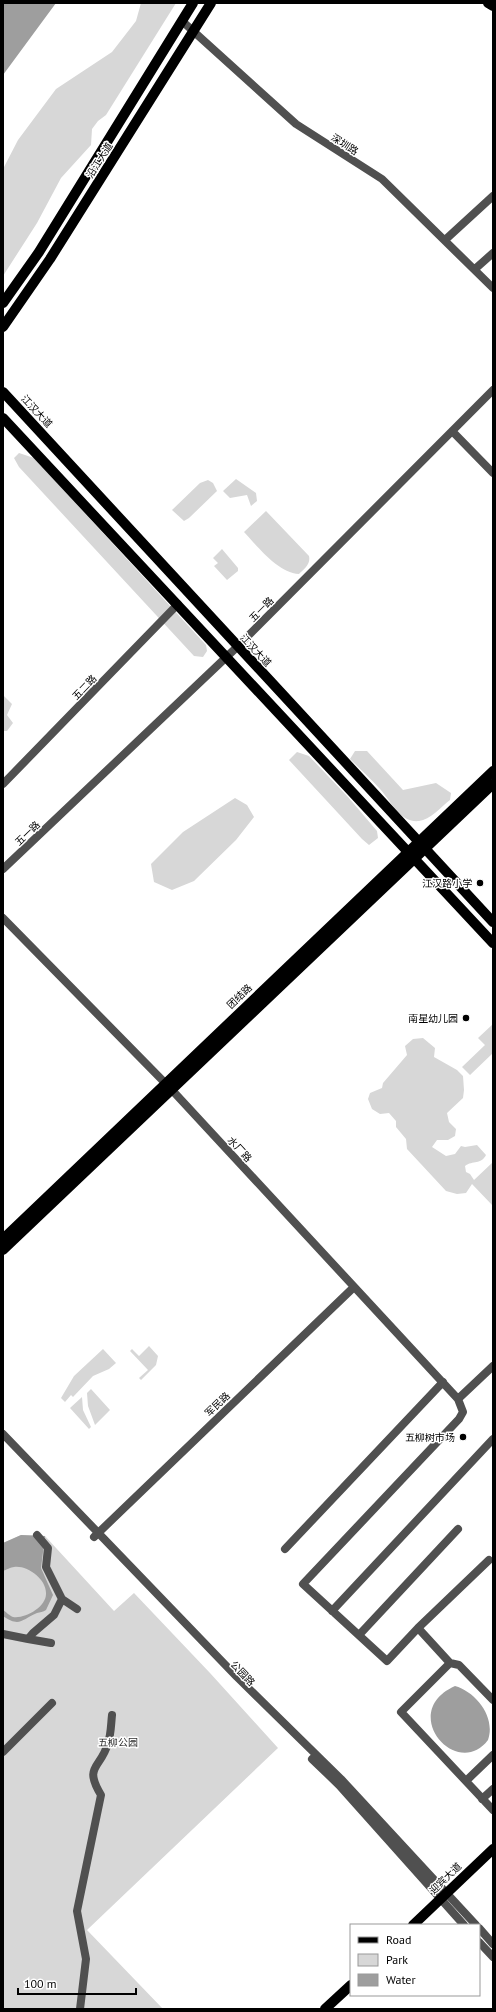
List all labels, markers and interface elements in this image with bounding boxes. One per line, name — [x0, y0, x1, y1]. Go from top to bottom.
street label: 深圳路 — [329, 131, 361, 158]
street label: 沿江大道 — [83, 140, 116, 181]
street label: 江汉大道 — [18, 392, 55, 430]
street label: 五一路 — [246, 594, 277, 625]
street label: 江汉大道 — [237, 631, 274, 669]
street label: 五二路 — [69, 672, 99, 703]
street label: 五一路 — [12, 818, 43, 848]
place label: 江汉路小学 — [422, 877, 472, 890]
marker: 江汉路小学 — [475, 878, 485, 888]
street label: 团结路 — [224, 981, 255, 1011]
place label: 南星幼儿园 — [408, 1012, 458, 1025]
marker: 南星幼儿园 — [461, 1013, 471, 1023]
street label: 水厂路 — [225, 1134, 255, 1165]
street label: 军民路 — [202, 1389, 233, 1419]
place label: 五柳树市场 — [405, 1431, 455, 1444]
marker: 五柳树市场 — [458, 1432, 468, 1442]
street label: 公园路 — [228, 1658, 258, 1689]
park label: 五柳公园 — [98, 1736, 138, 1749]
street label: 迎宾大道 — [426, 1860, 464, 1897]
legend — [350, 1924, 480, 1996]
text: Road — [386, 1932, 411, 1947]
text: Park — [386, 1952, 408, 1967]
scale bar — [18, 1970, 136, 1996]
text: Water — [386, 1972, 416, 1987]
text: 100 m — [24, 1976, 57, 1991]

